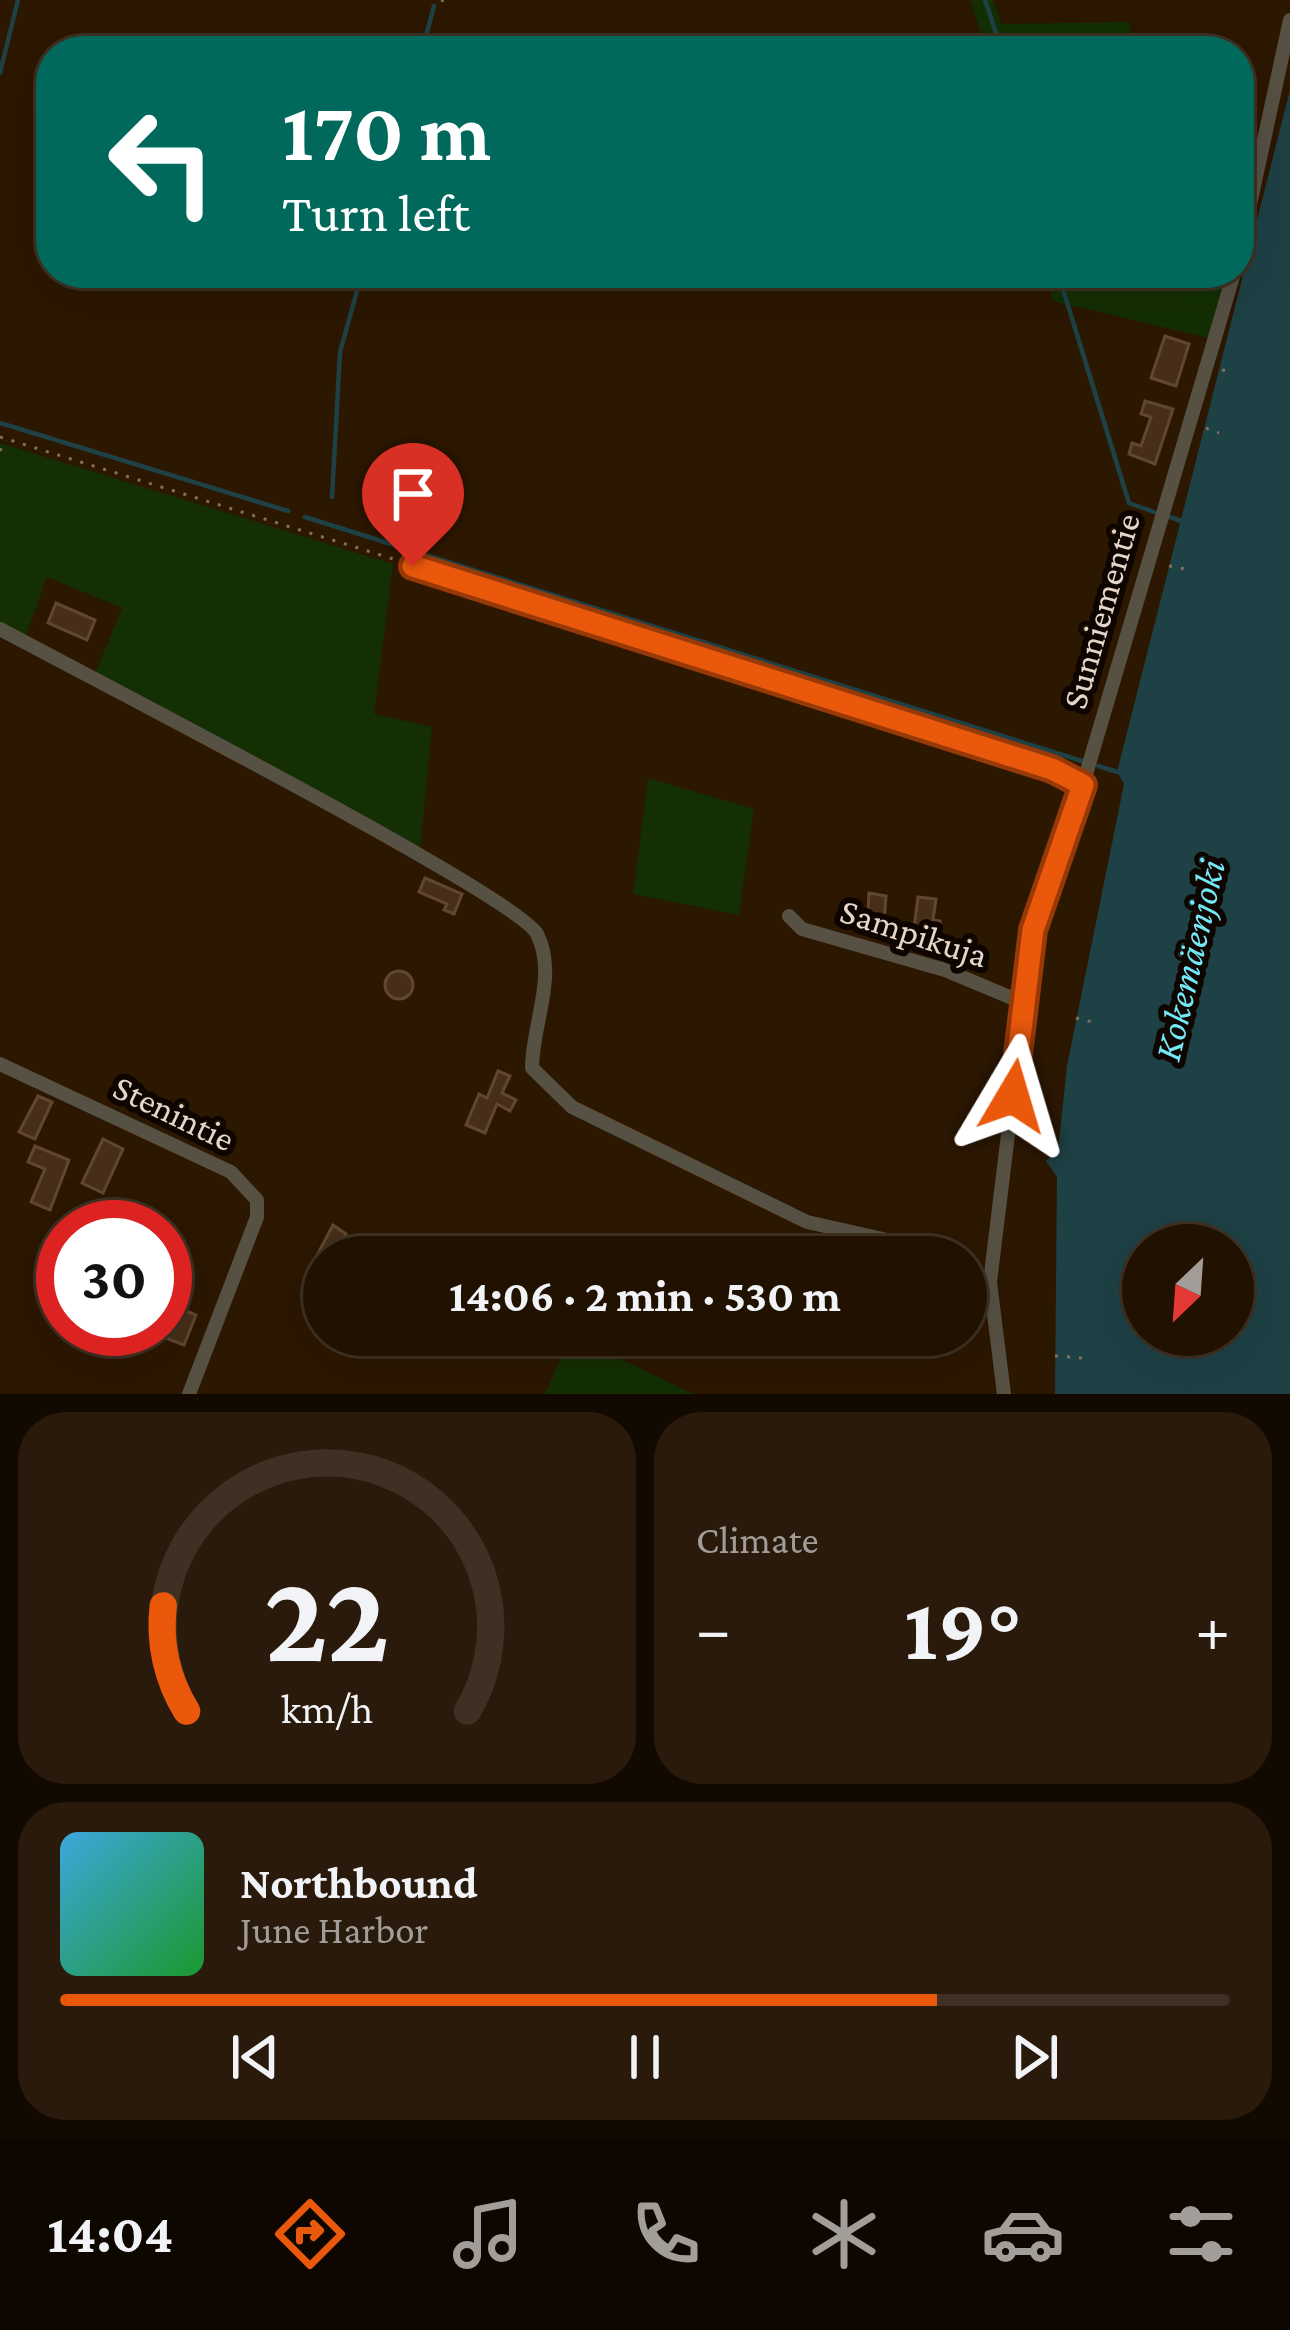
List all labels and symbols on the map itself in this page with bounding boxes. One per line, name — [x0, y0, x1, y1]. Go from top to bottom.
pin — [362, 443, 464, 566]
street label: Sunniementie — [1054, 509, 1148, 713]
water label: Kokemäenjoki — [1145, 855, 1234, 1065]
street label: Sampikuja — [835, 890, 993, 976]
position arrow — [950, 1033, 1076, 1159]
street label: Stenintie — [107, 1067, 241, 1159]
speed limit sign: 30 — [36, 1200, 192, 1356]
north arrow — [1122, 1224, 1254, 1356]

